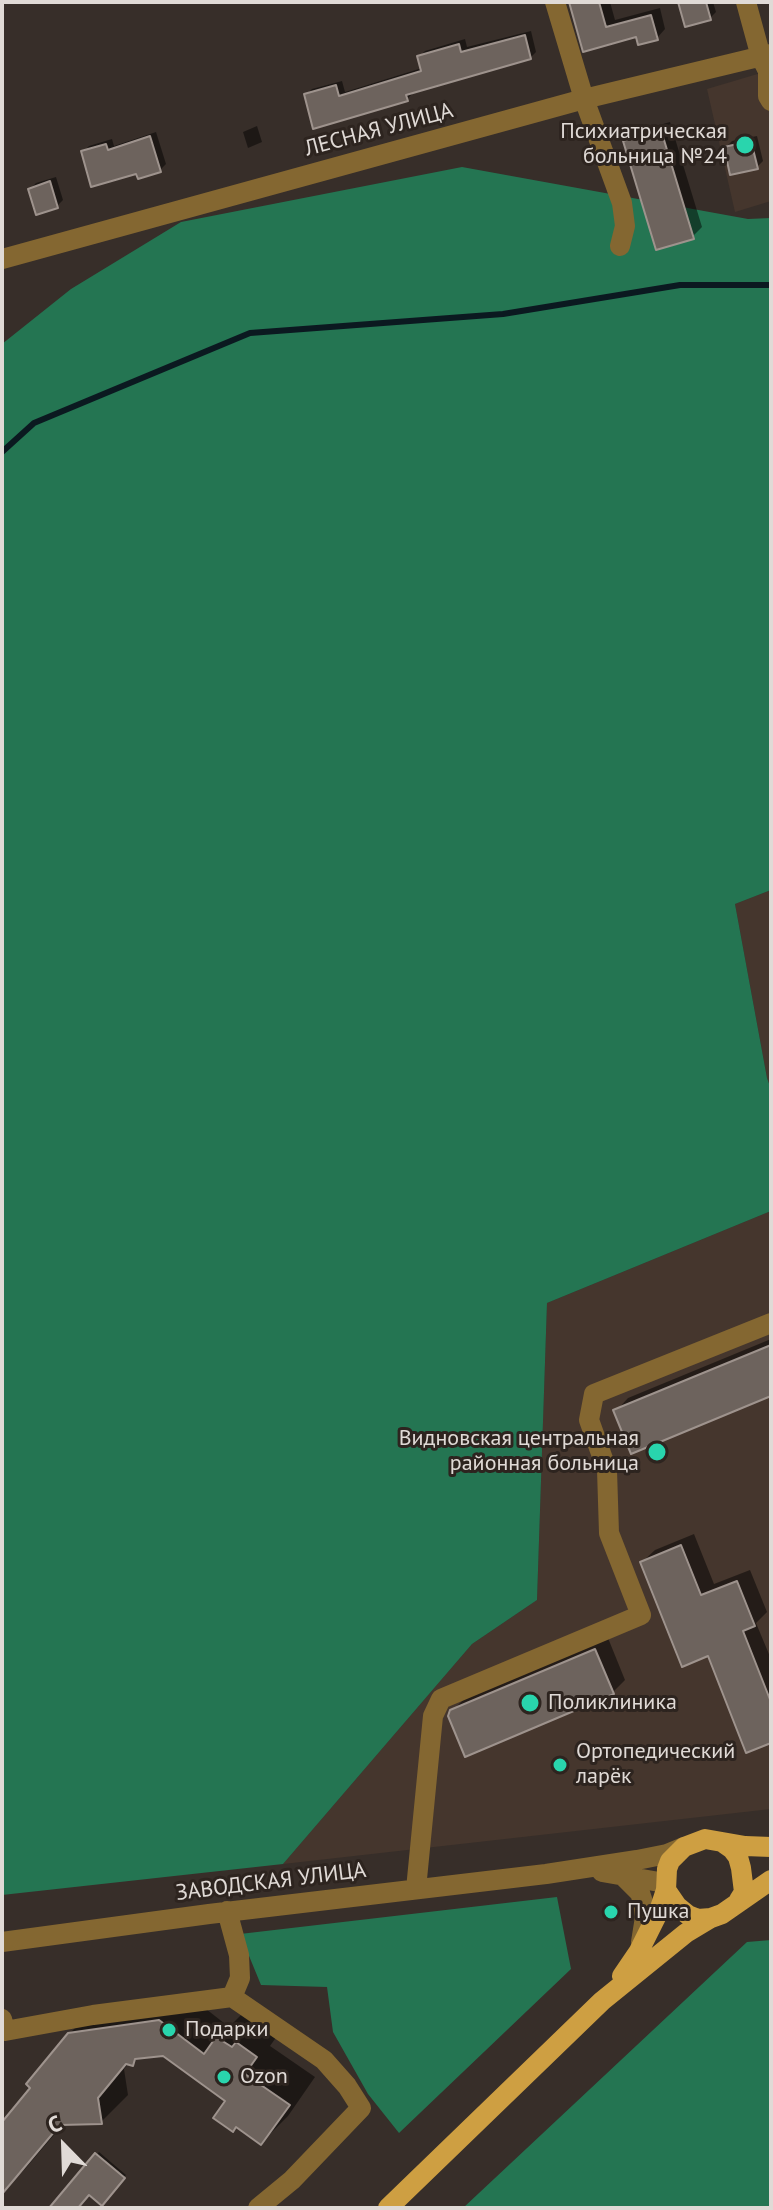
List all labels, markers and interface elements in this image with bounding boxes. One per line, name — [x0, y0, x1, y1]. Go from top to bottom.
street label: ЛЕСНАЯ УЛИЦА — [302, 98, 456, 162]
place label: Психиатрическая больница №24 — [560, 119, 727, 170]
marker: Психиатрическая больница №24 — [734, 134, 756, 156]
place label: Видновская центральная районная больница — [399, 1426, 639, 1478]
marker: Видновская центральная районная больница — [646, 1441, 668, 1463]
place label: Поликлиника — [548, 1690, 677, 1716]
marker: Поликлиника — [519, 1692, 541, 1714]
place label: Ортопедический ларёк — [576, 1739, 735, 1790]
marker: Ортопедический ларёк — [551, 1756, 569, 1774]
street label: ЗАВОДСКАЯ УЛИЦА — [174, 1857, 368, 1907]
place label: Пушка — [627, 1899, 689, 1925]
marker: Пушка — [602, 1903, 620, 1921]
place label: Подарки — [185, 2017, 268, 2043]
marker: Подарки — [160, 2021, 178, 2039]
place label: Ozon — [240, 2064, 288, 2090]
marker: Ozon — [215, 2068, 233, 2086]
north arrow — [24, 2106, 104, 2186]
text: С — [43, 2109, 66, 2139]

